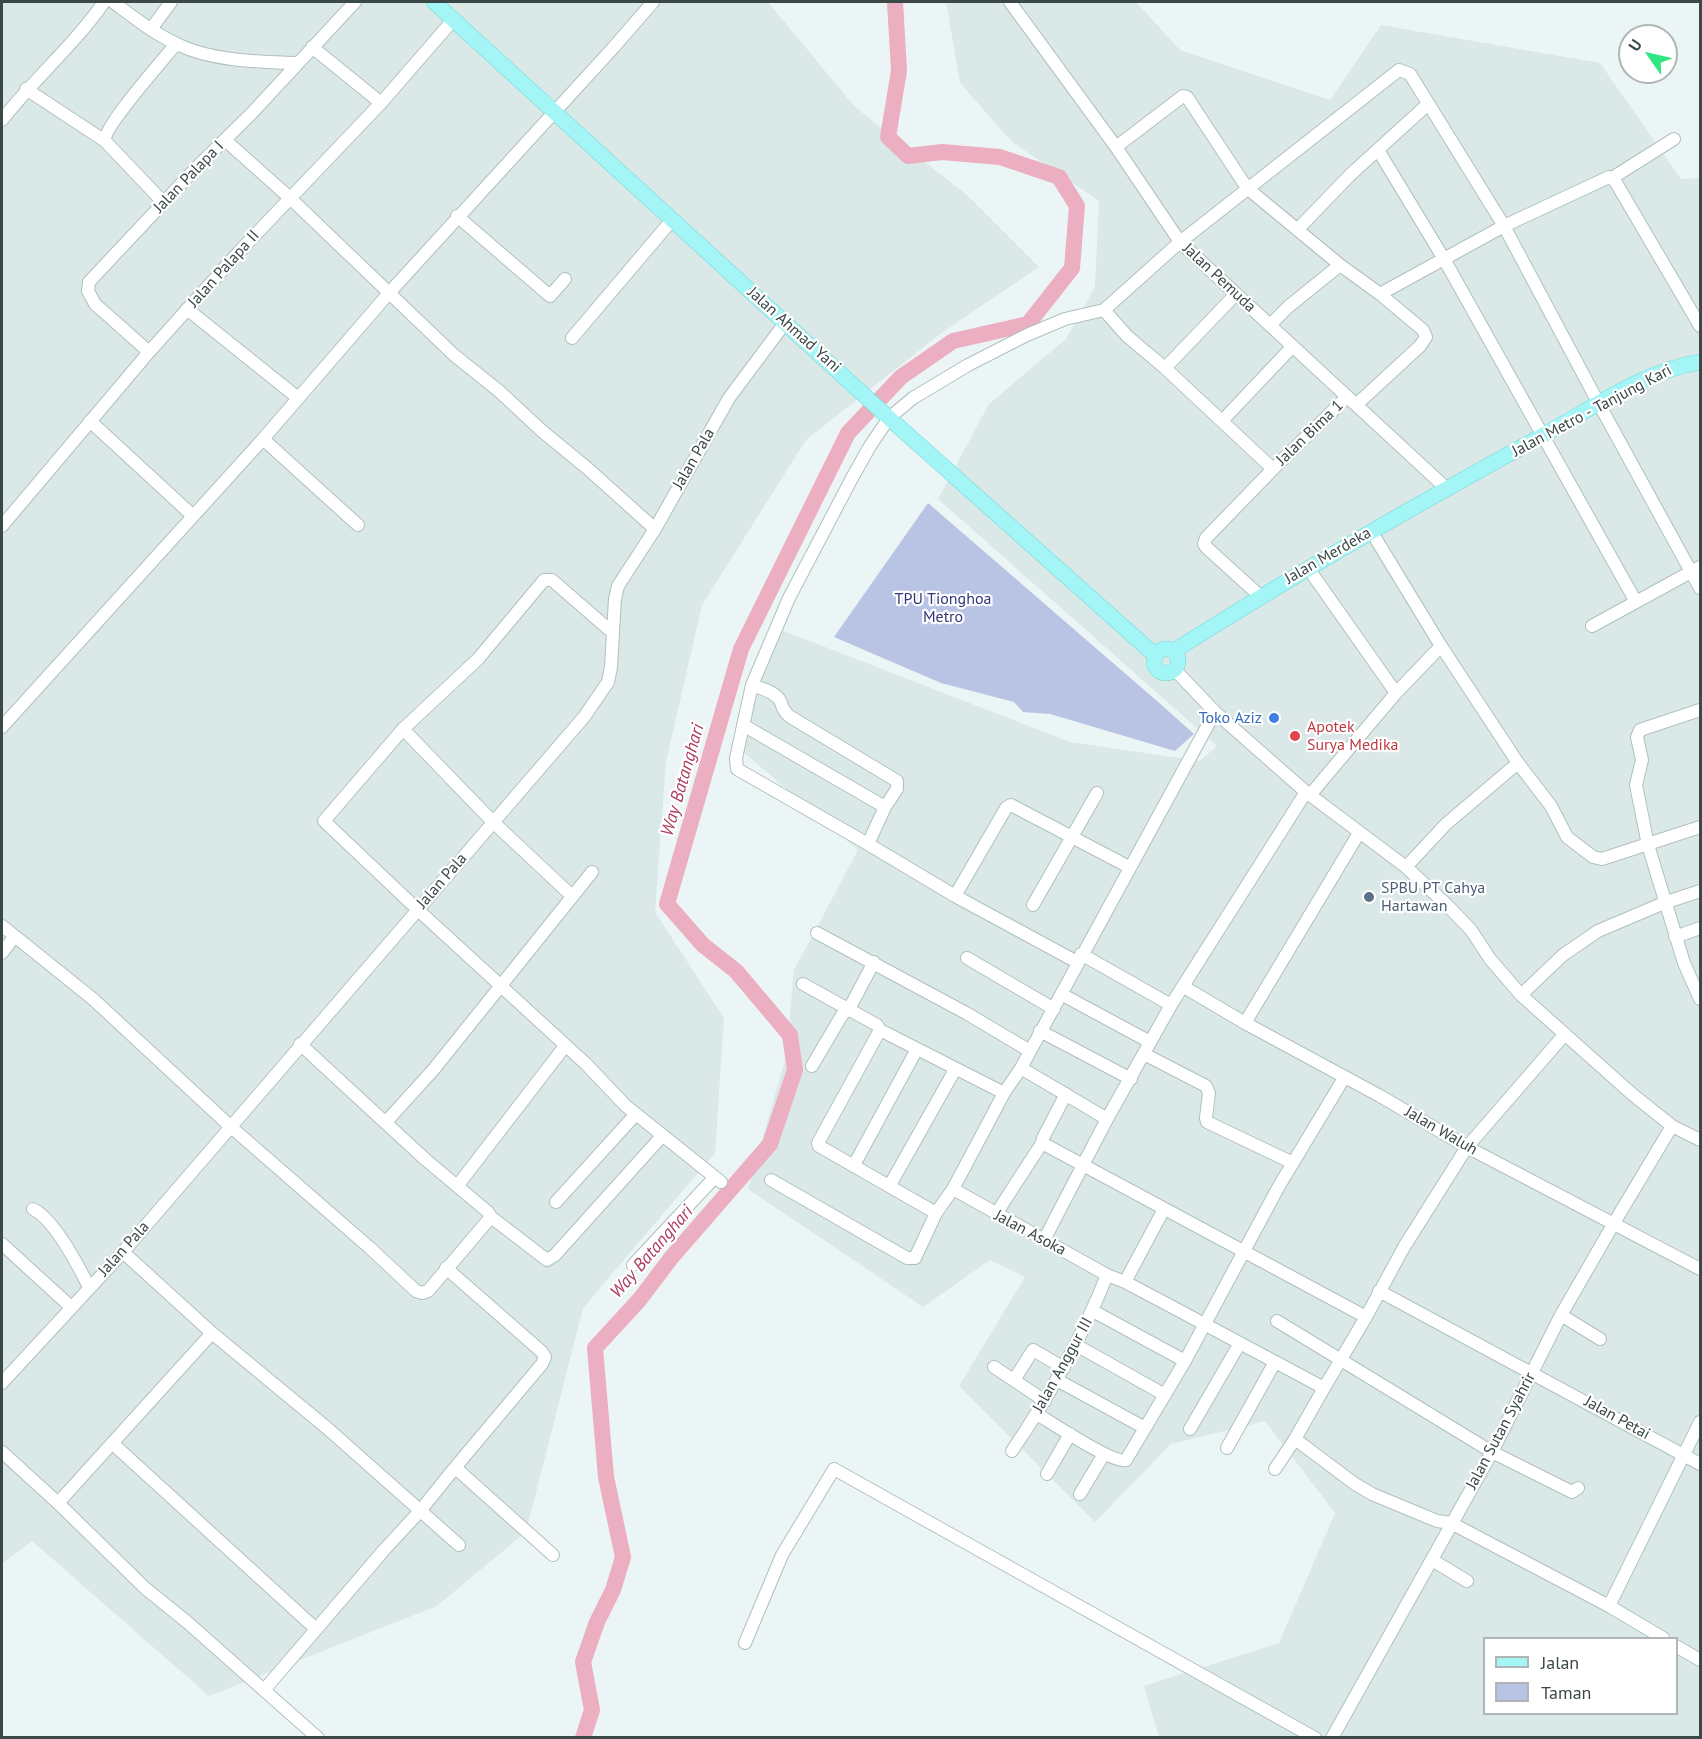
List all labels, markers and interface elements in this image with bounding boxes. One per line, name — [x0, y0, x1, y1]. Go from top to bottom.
north arrow — [1618, 24, 1678, 84]
text: U — [1624, 35, 1646, 55]
street label: Jalan Palapa I — [150, 137, 228, 217]
street label: Jalan Palapa II — [184, 226, 264, 312]
street label: Jalan Pemuda — [1178, 239, 1260, 317]
street label: Jalan Ahmad Yani — [743, 283, 845, 377]
street label: Jalan Metro - Tanjung Kari — [1509, 361, 1675, 461]
street label: Jalan Bima 1 — [1272, 396, 1348, 470]
street label: Jalan Pala — [669, 425, 719, 493]
street label: Jalan Merdeka — [1281, 523, 1375, 589]
park label: TPU Tionghoa Metro — [895, 589, 991, 627]
place label: Toko Aziz — [1199, 708, 1262, 728]
marker: Toko Aziz — [1267, 711, 1281, 725]
place label: Apotek Surya Medika — [1307, 717, 1399, 755]
water label: Way Batanghari — [657, 721, 709, 839]
marker: Apotek Surya Medika — [1288, 729, 1302, 743]
street label: Jalan Pala — [413, 849, 471, 913]
place label: SPBU PT Cahya Hartawan — [1381, 878, 1485, 916]
marker: SPBU PT Cahya Hartawan — [1362, 890, 1376, 904]
street label: Jalan Waluh — [1401, 1102, 1481, 1160]
water label: Way Batanghari — [606, 1201, 698, 1303]
street label: Jalan Asoka — [991, 1206, 1069, 1260]
street label: Jalan Pala — [94, 1218, 154, 1280]
street label: Jalan Anggur III — [1029, 1314, 1097, 1416]
street label: Jalan Sutan Syahrir — [1462, 1369, 1540, 1493]
street label: Jalan Petai — [1581, 1392, 1653, 1444]
legend — [1483, 1637, 1678, 1715]
text: Jalan — [1541, 1651, 1579, 1674]
text: Taman — [1541, 1681, 1591, 1704]

